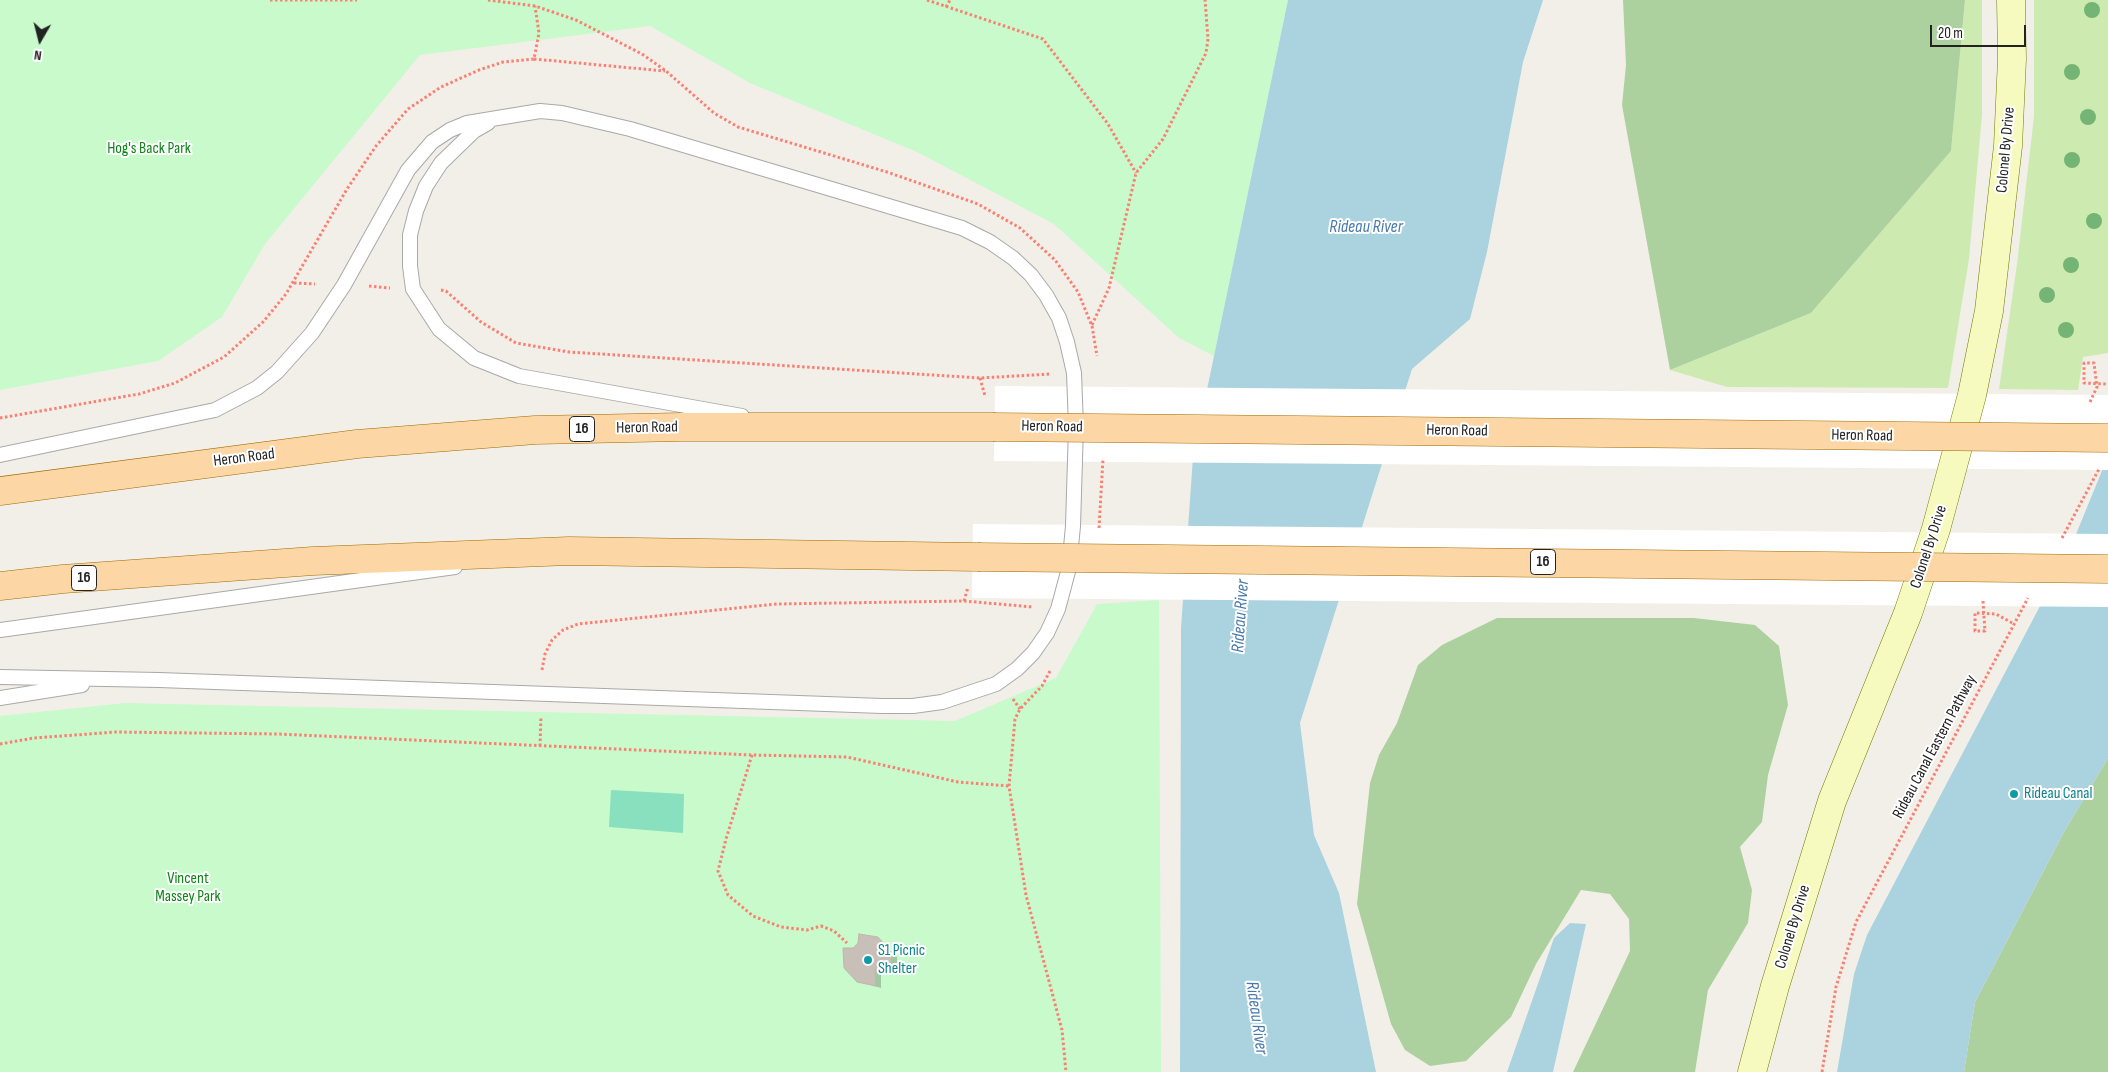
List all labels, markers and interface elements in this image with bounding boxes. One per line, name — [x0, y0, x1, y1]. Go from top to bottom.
north arrow — [15, 15, 65, 65]
scale bar — [1933, 15, 2029, 47]
text: 20 m — [1938, 24, 1963, 43]
text: N — [33, 46, 43, 64]
street label: Colonel By Drive — [1993, 106, 2019, 194]
park label: Hog's Back Park — [107, 139, 191, 159]
water label: Rideau River — [1329, 216, 1403, 238]
road number: 16 — [570, 416, 594, 442]
street label: Heron Road — [1021, 417, 1083, 437]
street label: Heron Road — [616, 418, 678, 438]
street label: Heron Road — [1426, 421, 1488, 441]
street label: Heron Road — [1831, 426, 1893, 446]
street label: Heron Road — [212, 445, 276, 471]
street label: Colonel By Drive — [1907, 503, 1951, 591]
road number: 16 — [1530, 550, 1556, 574]
road number: 16 — [72, 566, 96, 590]
water label: Rideau River — [1228, 579, 1254, 653]
street label: Rideau Canal Eastern Pathway — [1889, 672, 1981, 822]
place label: Rideau Canal — [2024, 784, 2092, 804]
marker: Rideau Canal — [2008, 788, 2020, 800]
park label: Vincent Massey Park — [155, 869, 221, 907]
street label: Colonel By Drive — [1771, 883, 1815, 971]
place label: S1 Picnic Shelter — [878, 941, 925, 979]
marker: S1 Picnic Shelter — [862, 954, 874, 966]
water label: Rideau River — [1240, 980, 1272, 1056]

